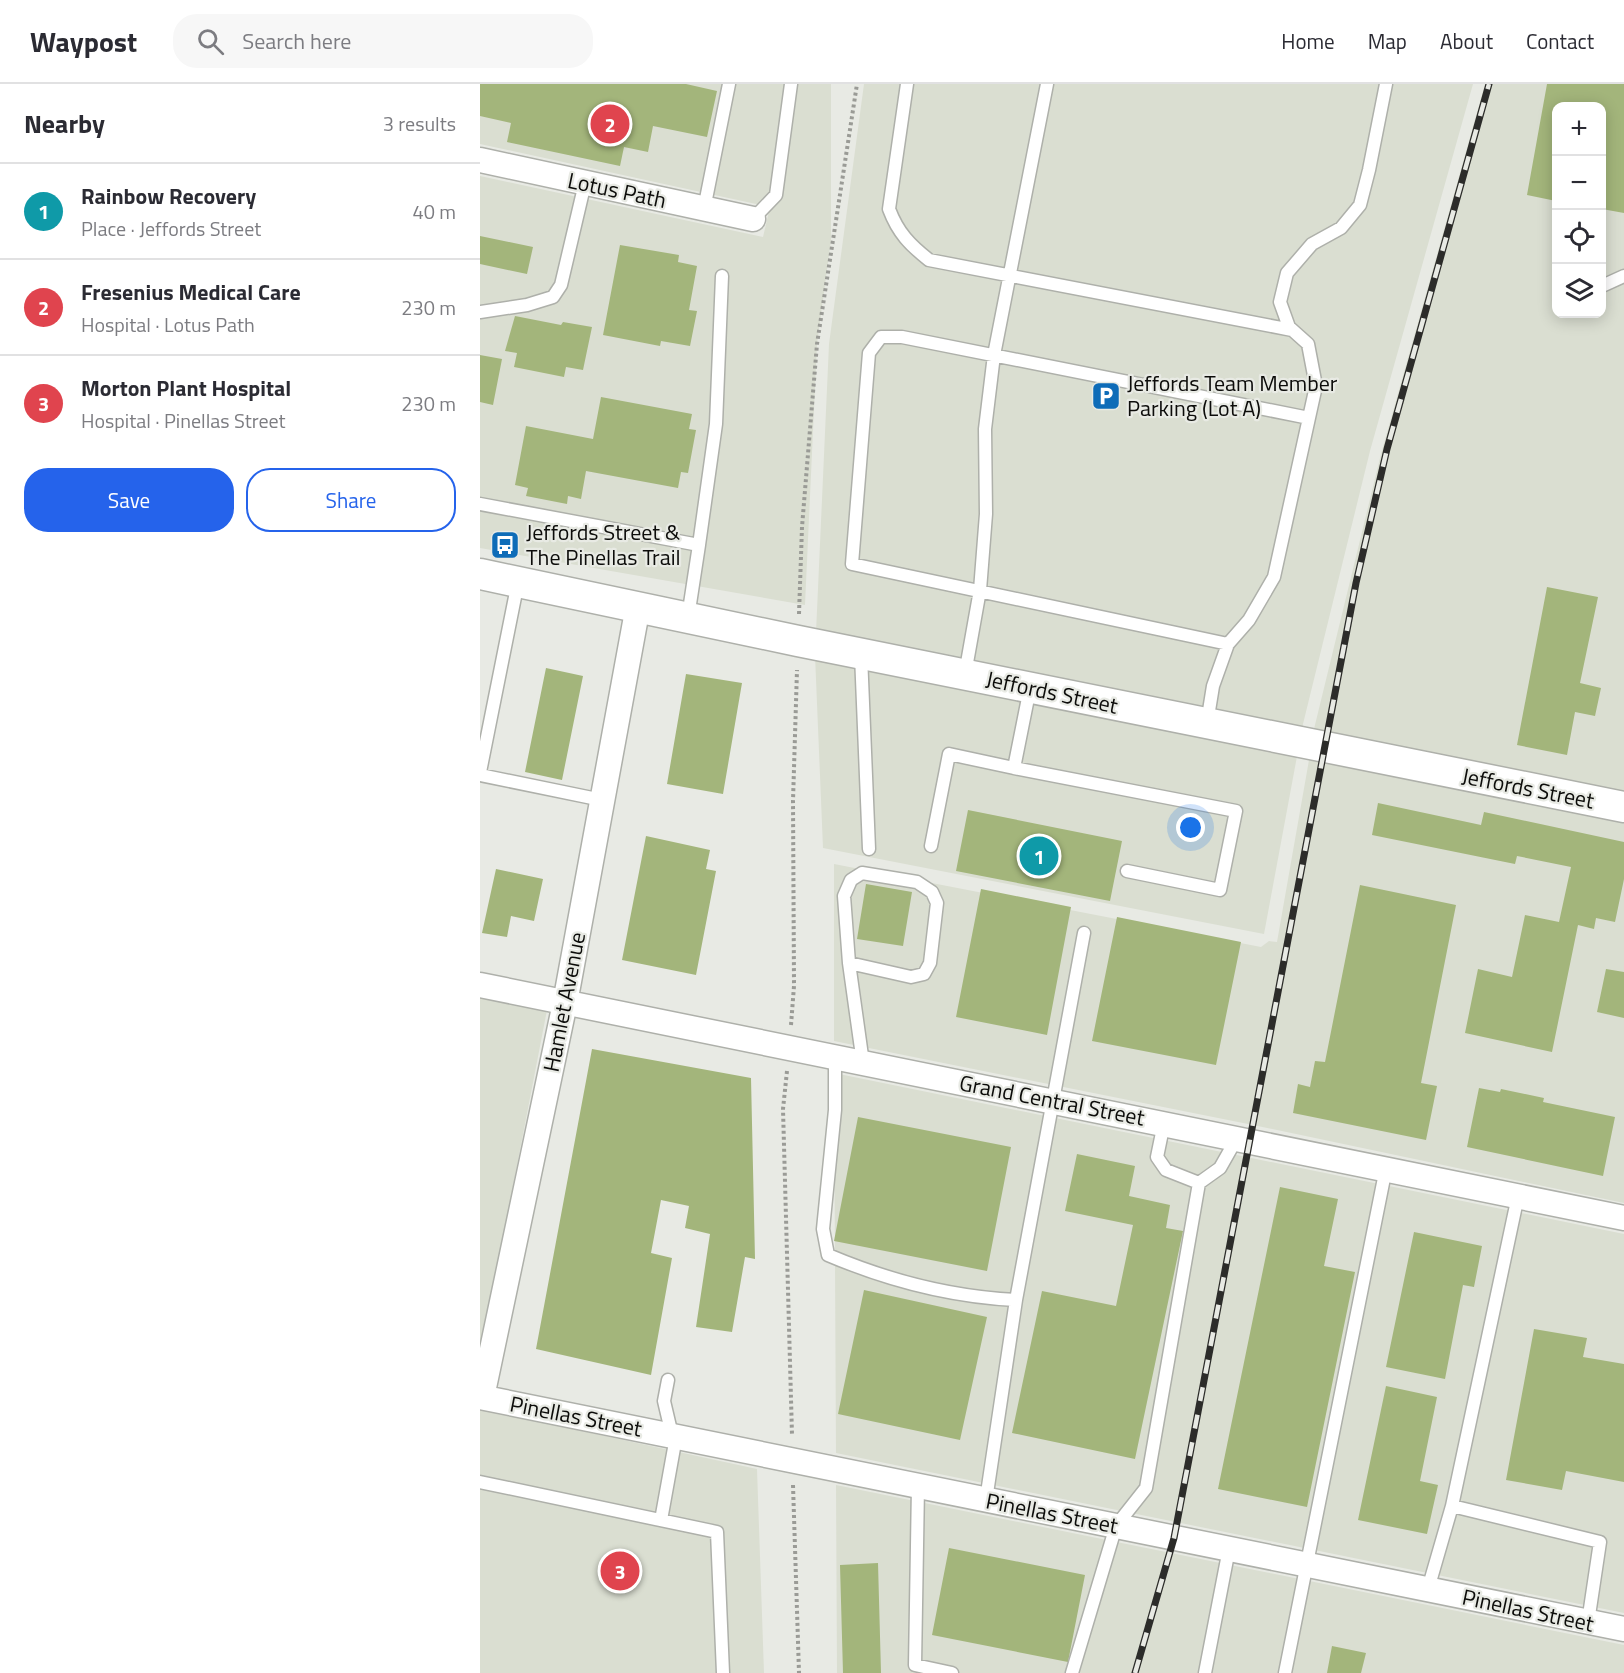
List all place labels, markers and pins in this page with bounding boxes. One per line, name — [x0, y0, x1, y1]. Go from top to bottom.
pin: 2 — [590, 102, 630, 147]
place label: Jeffords Team Member Parking (Lot A) — [1127, 366, 1338, 425]
parking icon: Jeffords Team Member Parking (Lot A) — [1090, 380, 1122, 412]
place label: Jeffords Street & The Pinellas Trail — [526, 515, 681, 574]
bus stop icon: Jeffords Street & The Pinellas Trail — [489, 529, 521, 561]
pin: 1 — [1020, 834, 1058, 878]
pin: 3 — [600, 1548, 640, 1594]

